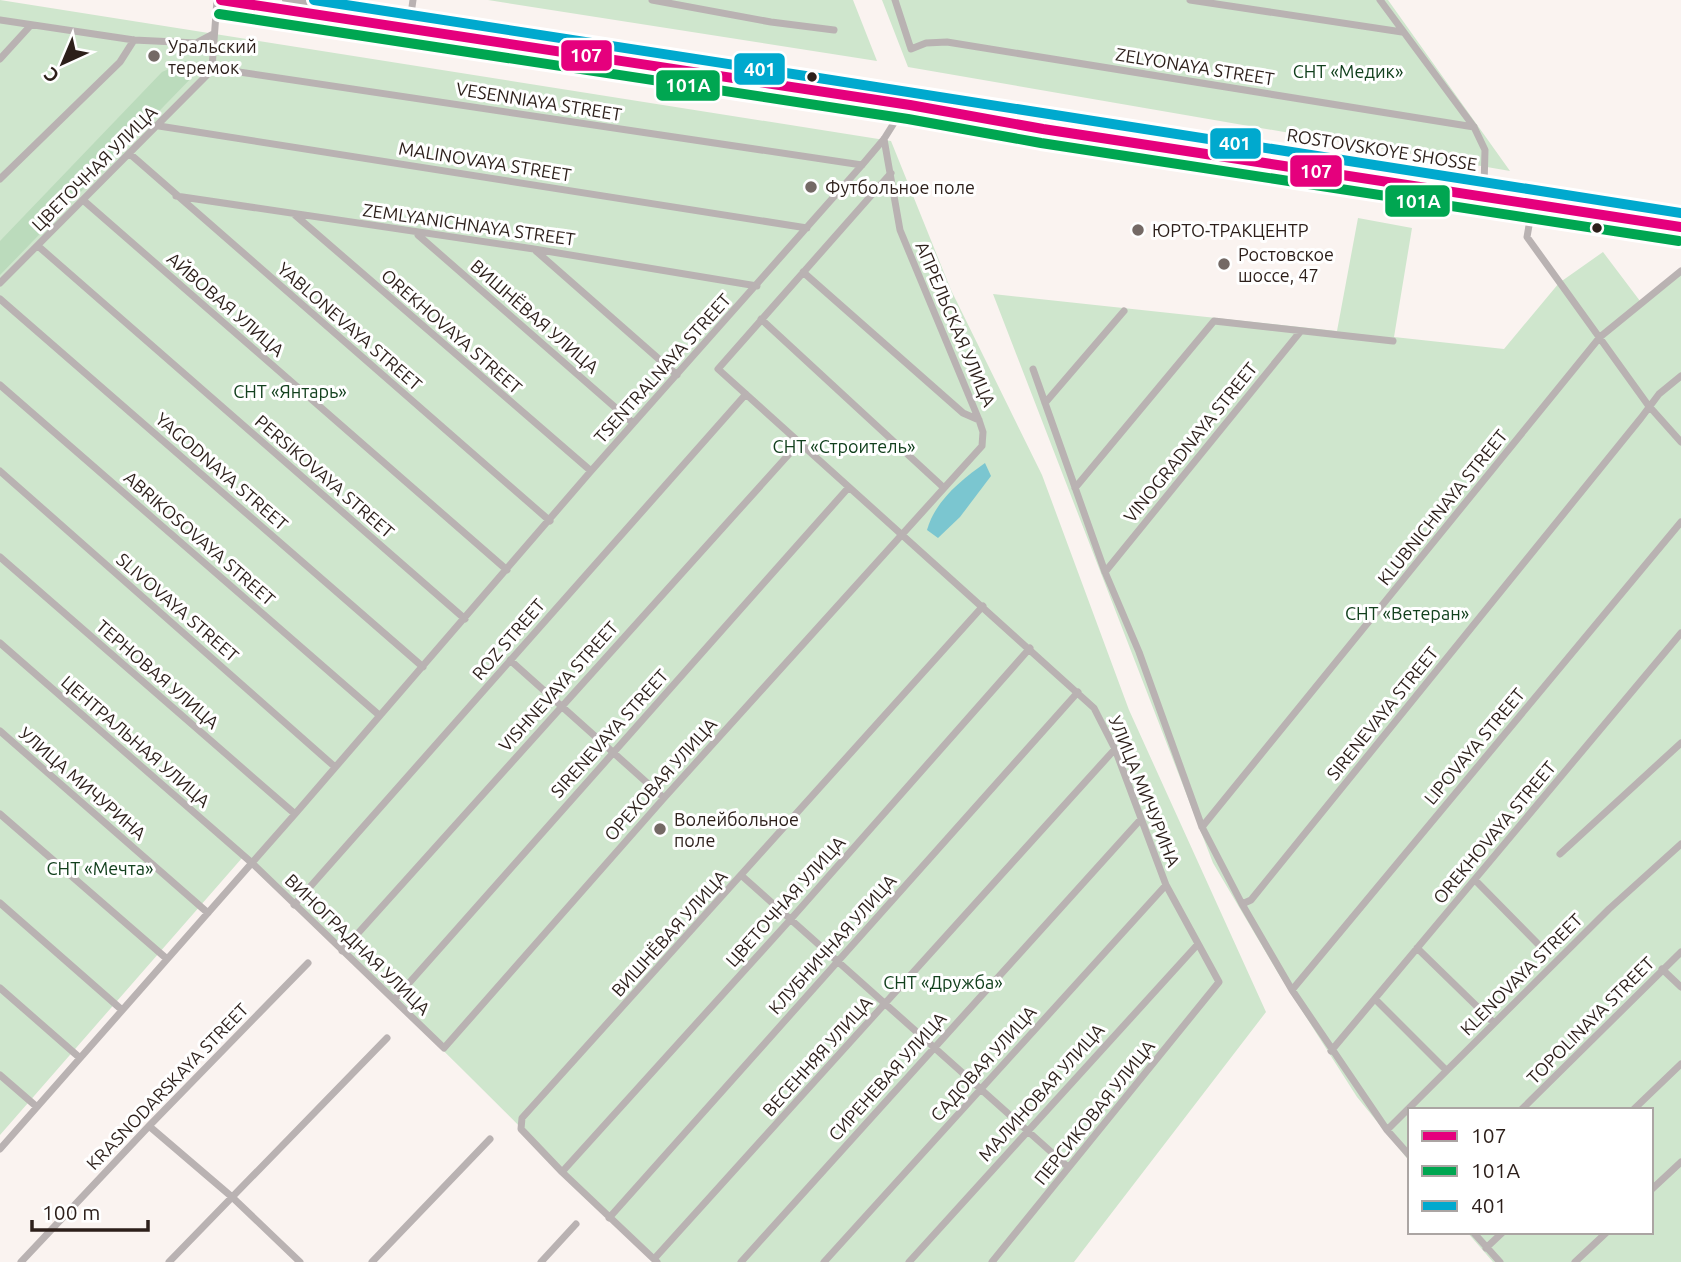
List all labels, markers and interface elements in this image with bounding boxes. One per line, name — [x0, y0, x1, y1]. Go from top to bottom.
north arrow — [28, 28, 98, 98]
place label: Уральский теремок — [168, 36, 257, 77]
line badge: 107 — [560, 39, 613, 72]
text: 107 — [570, 44, 602, 66]
street label: ZELYONAYA STREET — [1114, 44, 1276, 88]
marker: Уральский теремок — [146, 48, 162, 64]
line badge: 401 — [733, 52, 786, 86]
text: 401 — [744, 58, 776, 80]
park label: СНТ «Медик» — [1293, 61, 1403, 81]
text: С — [39, 63, 63, 87]
line badge: 101А — [655, 69, 721, 102]
unlabelled marker — [805, 70, 819, 84]
text: 101А — [665, 74, 711, 96]
street label: VESENNIAYA STREET — [455, 78, 623, 124]
street label: ЦВЕТОЧНАЯ УЛИЦА — [27, 101, 161, 235]
street label: ROSTOVSKOYE SHOSSE — [1285, 124, 1479, 174]
line badge: 401 — [1209, 127, 1262, 160]
text: 401 — [1219, 132, 1251, 154]
street label: MALINOVAYA STREET — [397, 137, 573, 185]
line badge: 107 — [1289, 154, 1343, 188]
text: 107 — [1300, 160, 1332, 182]
place label: Футбольное поле — [825, 177, 975, 197]
marker: Футбольное поле — [803, 179, 819, 195]
line badge: 101А — [1384, 184, 1451, 218]
text: 101А — [1395, 190, 1441, 212]
street label: ZEMLYANICHNAYA STREET — [362, 199, 576, 249]
place label: ЮРТО-ТРАКЦЕНТР — [1152, 220, 1309, 240]
unlabelled marker — [1590, 221, 1604, 235]
marker: ЮРТО-ТРАКЦЕНТР — [1130, 222, 1146, 238]
street label: АПРЕЛЬСКАЯ УЛИЦА — [912, 238, 1000, 410]
place label: Ростовское шоссе, 47 — [1238, 244, 1334, 285]
street label: АЙВОВАЯ УЛИЦА — [164, 248, 289, 360]
street label: ВИШНЁВАЯ УЛИЦА — [467, 255, 603, 377]
marker: Ростовское шоссе, 47 — [1216, 256, 1232, 272]
street label: YABLONEVAYA STREET — [274, 258, 426, 394]
street label: OREKHOVAYA STREET — [378, 265, 526, 397]
street label: TSENTRALNAYA STREET — [590, 289, 734, 447]
street label: VINOGRADNAYA STREET — [1119, 358, 1261, 526]
park label: СНТ «Янтарь» — [233, 381, 347, 401]
street label: YAGODNAYA STREET — [152, 408, 292, 534]
street label: PERSIKOVAYA STREET — [252, 410, 398, 542]
street label: KLUBNICHNAYA STREET — [1373, 425, 1511, 589]
park label: СНТ «Строитель» — [773, 436, 915, 456]
street label: ABRIKOSOVAYA STREET — [120, 467, 280, 609]
street label: SLIVOVAYA STREET — [113, 549, 243, 665]
street label: ROZ STREET — [468, 595, 548, 683]
park label: СНТ «Ветеран» — [1345, 603, 1469, 623]
street label: ТЕРНОВАЯ УЛИЦА — [93, 615, 223, 733]
street label: VISHNEVAYA STREET — [494, 617, 622, 755]
street label: SIRENEVAYA STREET — [1322, 643, 1442, 783]
street label: SIRENEVAYA STREET — [546, 665, 672, 801]
street label: ЦЕНТРАЛЬНАЯ УЛИЦА — [58, 671, 214, 811]
street label: LIPOVAYA STREET — [1420, 684, 1528, 808]
street label: ОРЕХОВАЯ УЛИЦА — [600, 713, 720, 844]
street label: УЛИЦА МИЧУРИНА — [1106, 713, 1185, 870]
street label: УЛИЦА МИЧУРИНА — [16, 723, 151, 844]
street label: OREKHOVAYA STREET — [1429, 757, 1559, 907]
place label: Волейбольное поле — [674, 809, 799, 850]
marker: Волейбольное поле — [652, 821, 668, 837]
street label: ЦВЕТОЧНАЯ УЛИЦА — [721, 832, 849, 970]
park label: СНТ «Мечта» — [47, 858, 153, 878]
street label: ВИШНЁВАЯ УЛИЦА — [607, 866, 731, 1000]
street label: ВИНОГРАДНАЯ УЛИЦА — [281, 870, 435, 1019]
street label: КЛУБНИЧНАЯ УЛИЦА — [764, 870, 900, 1018]
street label: KLENOVAYA STREET — [1456, 909, 1586, 1039]
street label: TOPOLINAYA STREET — [1522, 952, 1658, 1088]
park label: СНТ «Дружба» — [883, 972, 1003, 992]
street label: ВЕСЕННЯЯ УЛИЦА — [758, 992, 876, 1120]
street label: KRASNODARSKAYA STREET — [82, 999, 252, 1173]
street label: САДОВАЯ УЛИЦА — [926, 1001, 1040, 1125]
street label: СИРЕНЕВАЯ УЛИЦА — [824, 1008, 950, 1144]
street label: МАЛИНОВАЯ УЛИЦА — [974, 1019, 1108, 1165]
street label: ПЕРСИКОВАЯ УЛИЦА — [1030, 1036, 1158, 1188]
legend — [1408, 1108, 1653, 1234]
text: 107 — [1471, 1123, 1507, 1147]
text: 101А — [1471, 1158, 1521, 1182]
scale bar — [32, 1188, 147, 1232]
text: 401 — [1471, 1193, 1507, 1217]
text: 100 m — [42, 1200, 100, 1224]

